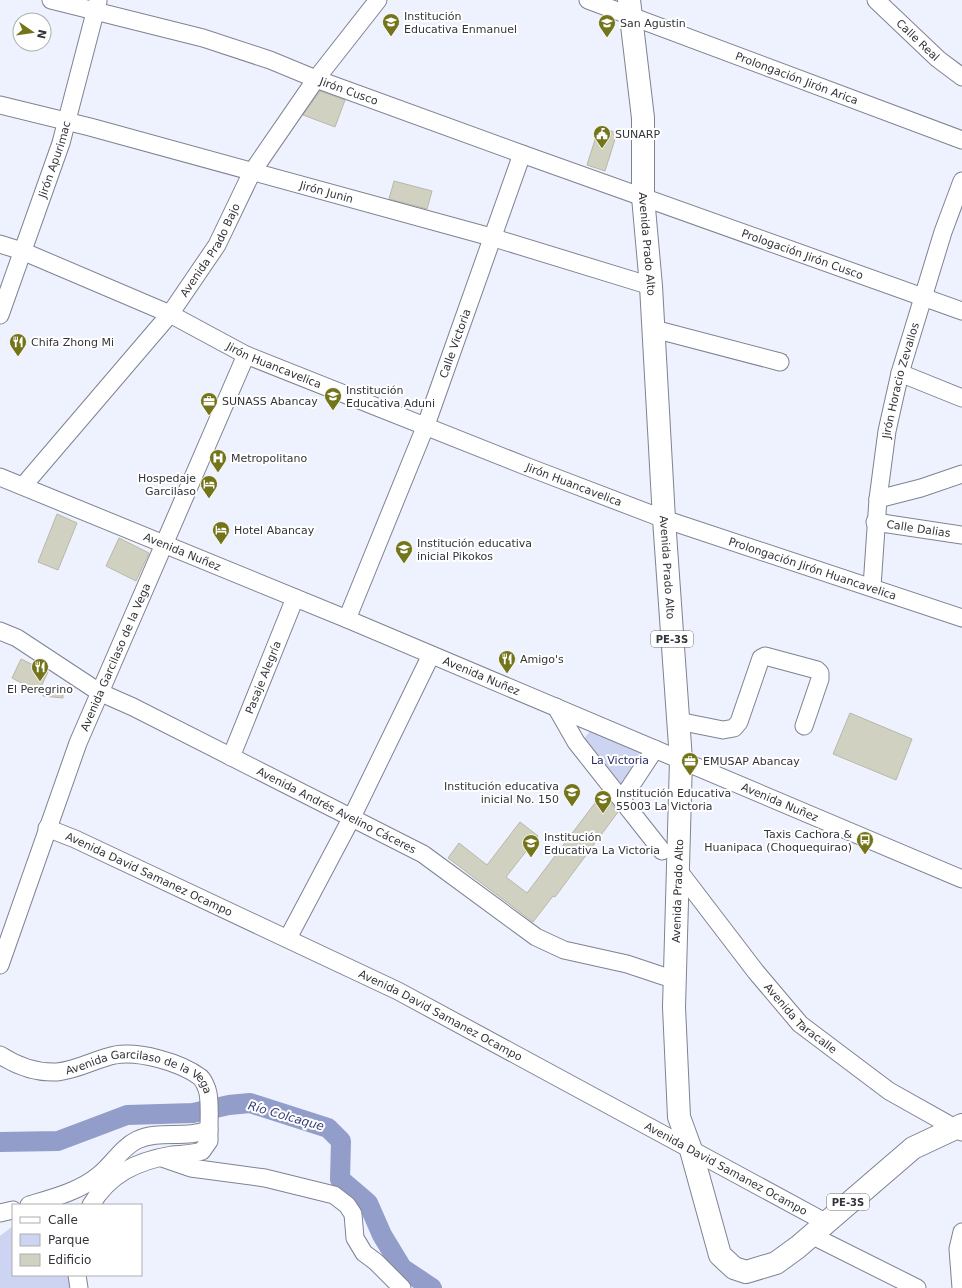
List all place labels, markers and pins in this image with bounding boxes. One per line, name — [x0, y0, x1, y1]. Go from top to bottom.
place label: Institución Educativa Enmanuel — [404, 10, 517, 36]
school or university icon: Institución Educativa Enmanuel — [381, 12, 401, 37]
school or university icon: San Agustin — [597, 13, 617, 38]
place label: San Agustin — [620, 17, 686, 30]
public building icon: SUNARP — [592, 124, 612, 149]
place label: SUNARP — [615, 128, 660, 141]
restaurant icon: Chifa Zhong Mi — [8, 332, 28, 357]
place label: Chifa Zhong Mi — [31, 336, 114, 349]
place label: Institución Educativa Aduni — [346, 384, 435, 410]
school or university icon: Institución Educativa Aduni — [323, 386, 343, 411]
office icon: SUNASS Abancay — [199, 391, 219, 416]
place label: SUNASS Abancay — [222, 395, 318, 408]
hospital icon: Metropolitano — [208, 448, 228, 473]
place label: Metropolitano — [231, 452, 307, 465]
place label: Hospedaje Garcilaso — [138, 472, 196, 498]
hotel icon: Hospedaje Garcilaso — [199, 474, 219, 499]
hotel icon: Hotel Abancay — [211, 520, 231, 545]
place label: Hotel Abancay — [234, 524, 315, 537]
place label: Institución educativa inicial Pikokos — [417, 537, 532, 563]
school or university icon: Institución educativa inicial Pikokos — [394, 539, 414, 564]
restaurant icon: Amigo's — [497, 649, 517, 674]
place label: Amigo's — [520, 653, 564, 666]
restaurant icon: El Peregrino — [30, 657, 50, 682]
place label: El Peregrino — [7, 683, 73, 696]
office icon: EMUSAP Abancay — [680, 751, 700, 776]
place label: EMUSAP Abancay — [703, 755, 800, 768]
place label: Institución educativa inicial No. 150 — [444, 780, 559, 806]
school or university icon: Institución educativa inicial No. 150 — [562, 782, 582, 807]
place label: Institución Educativa 55003 La Victoria — [616, 787, 731, 813]
school or university icon: Institución Educativa 55003 La Victoria — [593, 789, 613, 814]
place label: Taxis Cachora & Huanipaca (Choquequirao) — [704, 828, 852, 854]
bus stop icon: Taxis Cachora & Huanipaca (Choquequirao) — [855, 830, 875, 855]
place label: Institución Educativa La Victoria — [544, 831, 660, 857]
school or university icon: Institución Educativa La Victoria — [521, 833, 541, 858]

